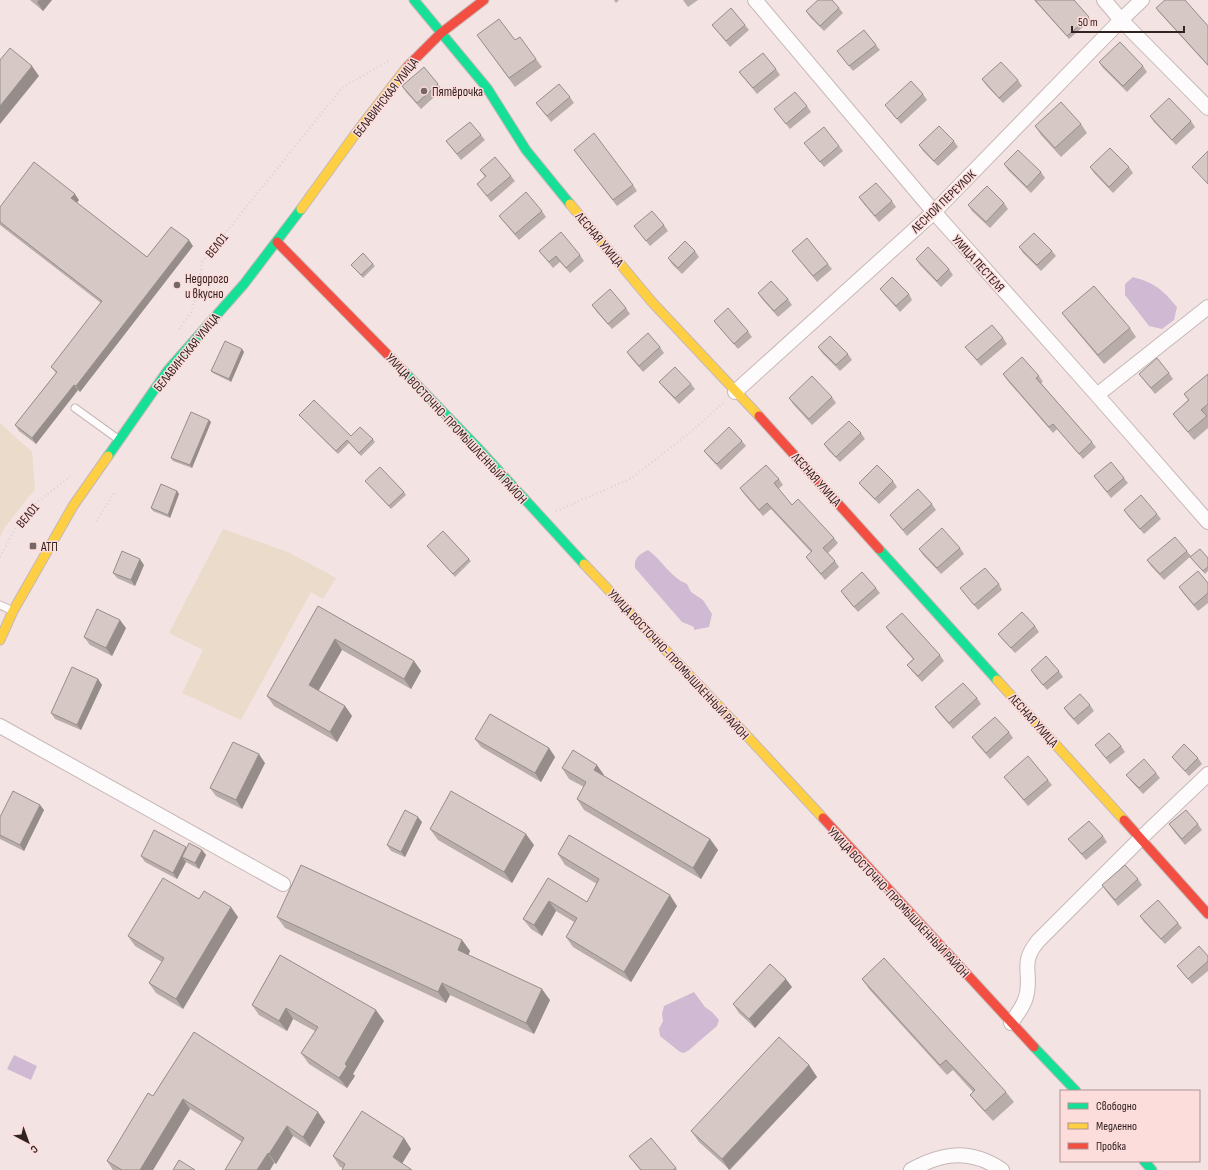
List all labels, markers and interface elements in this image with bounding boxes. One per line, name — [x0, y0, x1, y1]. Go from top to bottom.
scale bar — [1072, 8, 1184, 34]
text: 50 m — [1078, 15, 1098, 30]
street label: БЕЛАВИНСКАЯ УЛИЦА — [350, 54, 422, 140]
place label: Пятёрочка — [432, 84, 483, 100]
marker: Пятёрочка — [419, 86, 429, 96]
street label: ЛЕСНОЙ ПЕРЕУЛОК — [907, 167, 980, 237]
street label: ЛЕСНАЯ УЛИЦА — [571, 208, 627, 271]
street label: ВЕЛО1 — [202, 230, 232, 261]
street label: УЛИЦА ПЕСТЕЛЯ — [948, 232, 1008, 296]
place label: Недорого и вкусно — [185, 271, 229, 302]
marker: Недорого и вкусно — [172, 280, 182, 290]
street label: БЕЛАВИНСКАЯ УЛИЦА — [150, 310, 224, 395]
street label: УЛИЦА ВОСТОЧНО-ПРОМЫШЛЕННЫЙ РАЙОН — [382, 350, 530, 507]
street label: ЛЕСНАЯ УЛИЦА — [787, 449, 845, 510]
street label: ВЕЛО1 — [13, 500, 43, 531]
place label: АТП — [40, 539, 58, 555]
marker: АТП — [28, 541, 38, 551]
street label: УЛИЦА ВОСТОЧНО-ПРОМЫШЛЕННЫЙ РАЙОН — [604, 586, 752, 743]
street label: ЛЕСНАЯ УЛИЦА — [1004, 690, 1062, 751]
street label: УЛИЦА ВОСТОЧНО-ПРОМЫШЛЕННЫЙ РАЙОН — [824, 824, 972, 981]
legend — [1060, 1090, 1200, 1162]
text: Свободно — [1096, 1099, 1137, 1114]
text: Медленно — [1096, 1119, 1137, 1134]
north arrow — [8, 1122, 48, 1162]
text: Пробка — [1096, 1139, 1127, 1154]
text: С — [28, 1142, 41, 1156]

